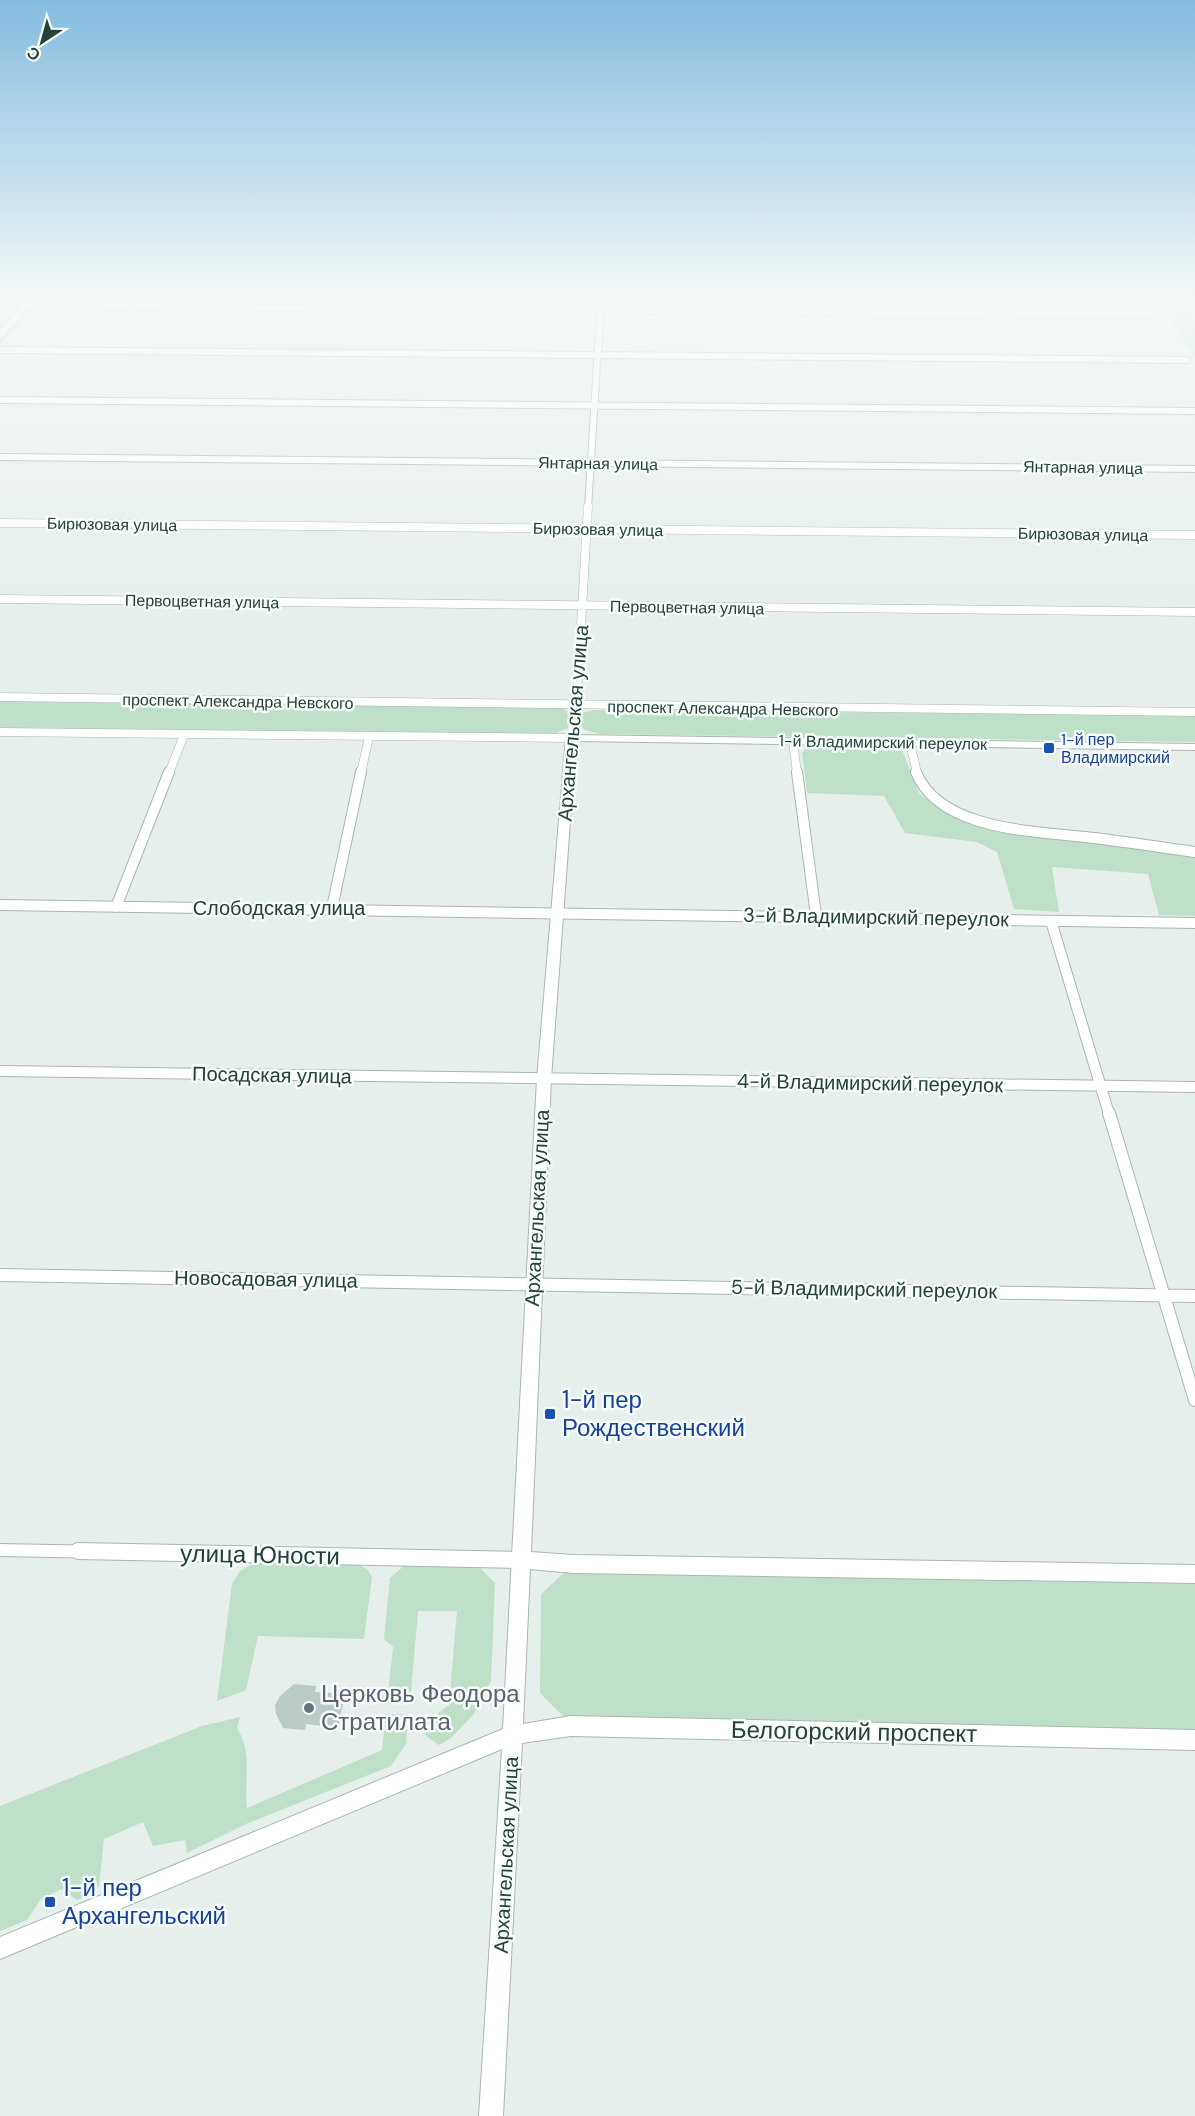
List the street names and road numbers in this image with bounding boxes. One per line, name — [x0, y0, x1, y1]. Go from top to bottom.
street label: Янтарная улица — [538, 452, 658, 475]
street label: Янтарная улица — [1023, 456, 1143, 479]
street label: Бирюзовая улица — [47, 513, 178, 536]
street label: Бирюзовая улица — [533, 518, 664, 541]
street label: Бирюзовая улица — [1018, 523, 1149, 546]
street label: Первоцветная улица — [125, 590, 279, 613]
street label: Первоцветная улица — [610, 596, 764, 619]
street label: Архангельская улица — [551, 623, 595, 822]
street label: проспект Александра Невского — [122, 689, 354, 714]
street label: проспект Александра Невского — [607, 696, 839, 721]
street label: 1-й Владимирский переулок — [779, 730, 988, 755]
street label: Слободская улица — [193, 895, 366, 921]
street label: 3-й Владимирский переулок — [743, 902, 1009, 932]
street label: Посадская улица — [192, 1061, 353, 1089]
street label: 4-й Владимирский переулок — [737, 1068, 1004, 1098]
street label: Архангельская улица — [519, 1108, 555, 1307]
street label: Новосадовая улица — [174, 1264, 359, 1294]
street label: 5-й Владимирский переулок — [731, 1274, 998, 1304]
street label: улица Юности — [180, 1538, 340, 1571]
street label: Белогорский проспект — [731, 1714, 977, 1749]
street label: Архангельская улица — [488, 1755, 524, 1954]

